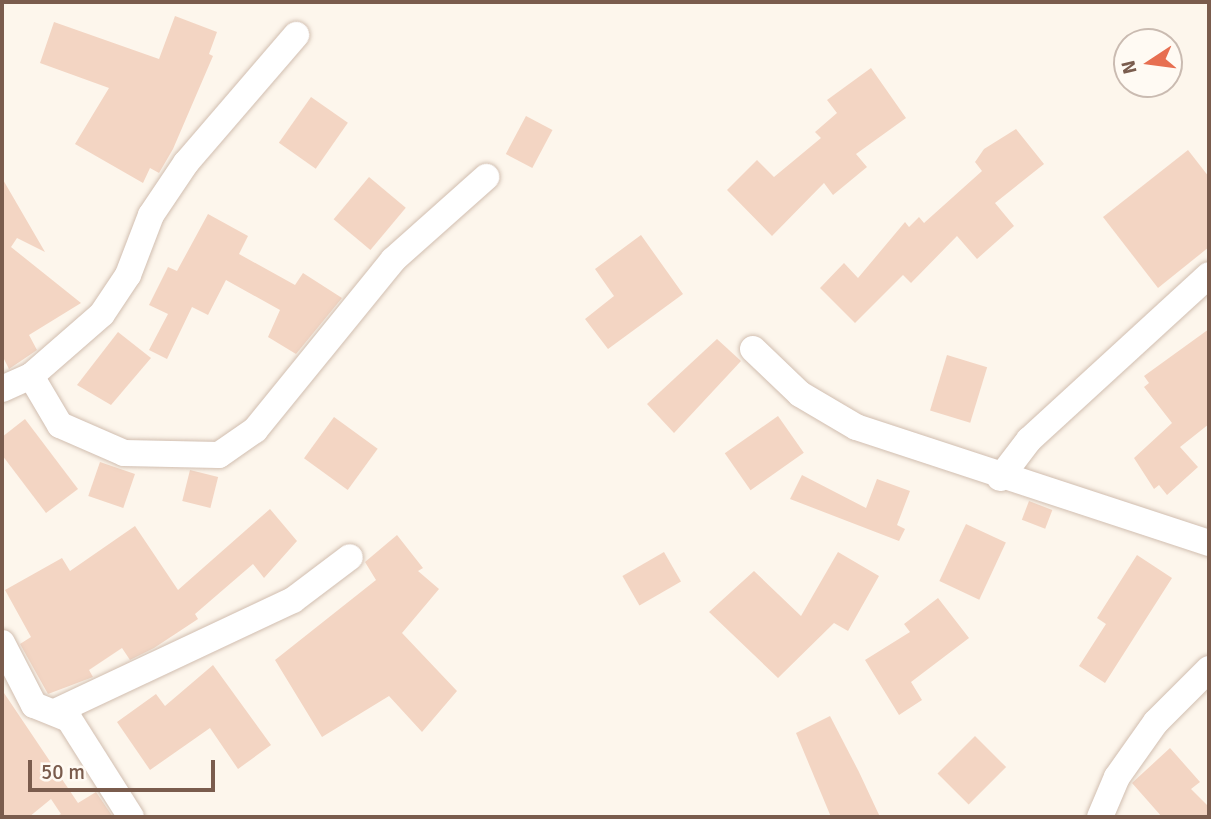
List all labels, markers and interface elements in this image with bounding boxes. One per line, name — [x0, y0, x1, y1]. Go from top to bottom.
north arrow — [1113, 28, 1183, 98]
text: N — [1116, 58, 1143, 76]
scale bar — [32, 746, 219, 790]
text: 50 m — [41, 759, 85, 785]

